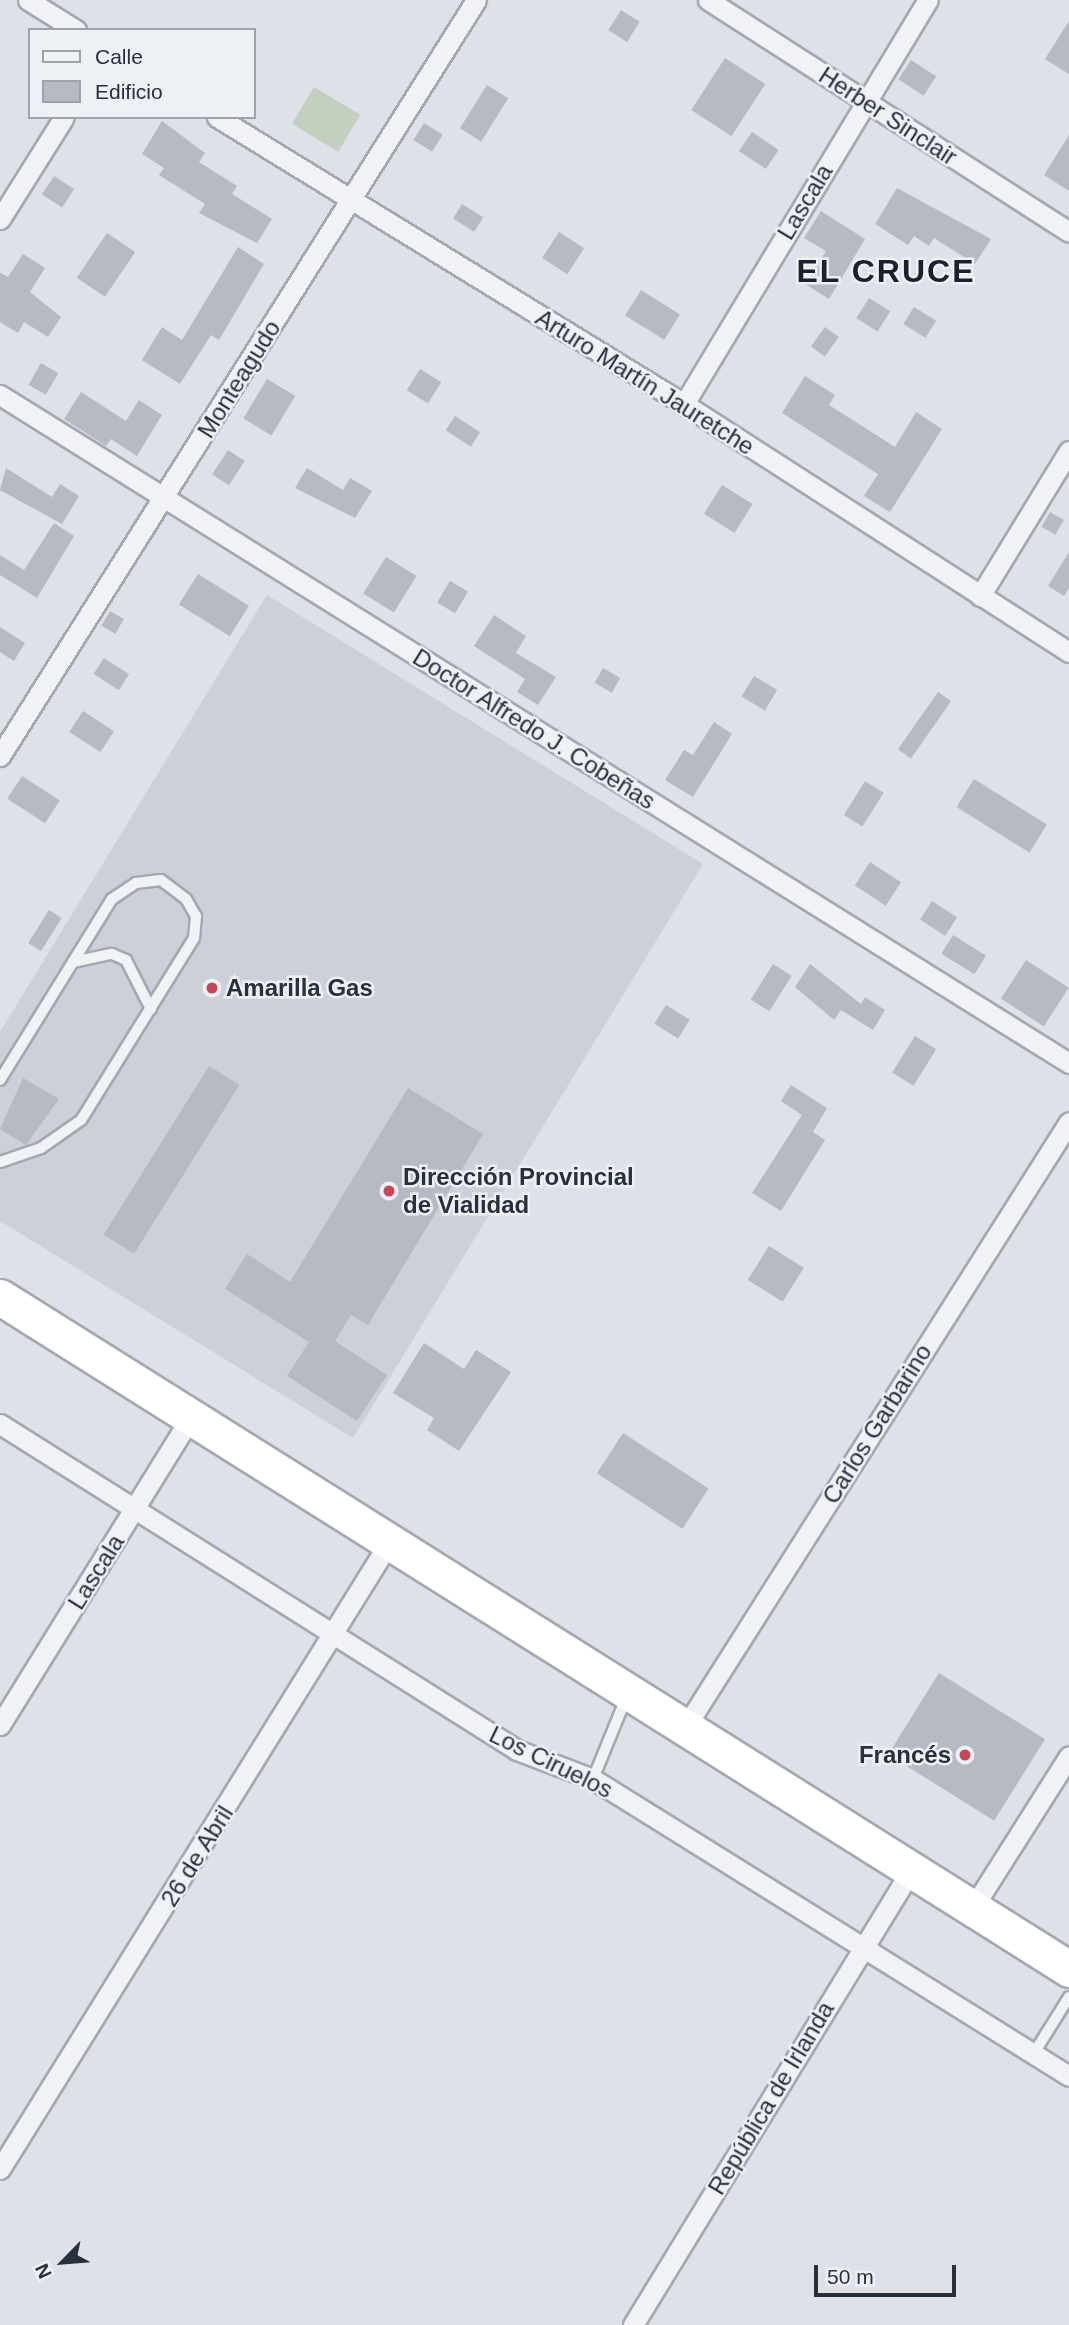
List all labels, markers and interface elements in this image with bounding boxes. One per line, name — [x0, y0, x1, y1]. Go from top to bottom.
legend — [28, 28, 256, 119]
text: Calle — [95, 45, 143, 68]
street label: Herber Sinclair — [814, 61, 962, 171]
text: Edificio — [95, 80, 163, 103]
street label: Lascala — [771, 159, 839, 245]
district label: EL CRUCE — [797, 252, 975, 290]
street label: Arturo Martín Jauretche — [530, 303, 760, 461]
street label: Monteagudo — [191, 315, 287, 443]
street label: Doctor Alfredo J. Cobeñas — [407, 642, 661, 816]
place label: Amarilla Gas — [226, 974, 373, 1002]
marker: Amarilla Gas — [204, 980, 220, 996]
place label: Dirección Provincial de Vialidad — [403, 1163, 634, 1219]
marker: Dirección Provincial de Vialidad — [381, 1183, 397, 1199]
street label: Carlos Garbarino — [816, 1339, 938, 1509]
street label: Lascala — [62, 1529, 130, 1615]
street label: Los Ciruelos — [485, 1720, 617, 1804]
place label: Francés — [859, 1741, 951, 1769]
marker: Francés — [957, 1747, 973, 1763]
street label: 26 de Abril — [154, 1800, 240, 1912]
street label: República de Irlanda — [702, 1996, 840, 2200]
north arrow — [28, 2227, 98, 2297]
scale bar — [817, 2252, 959, 2296]
text: N — [31, 2260, 56, 2282]
text: 50 m — [827, 2265, 874, 2288]

